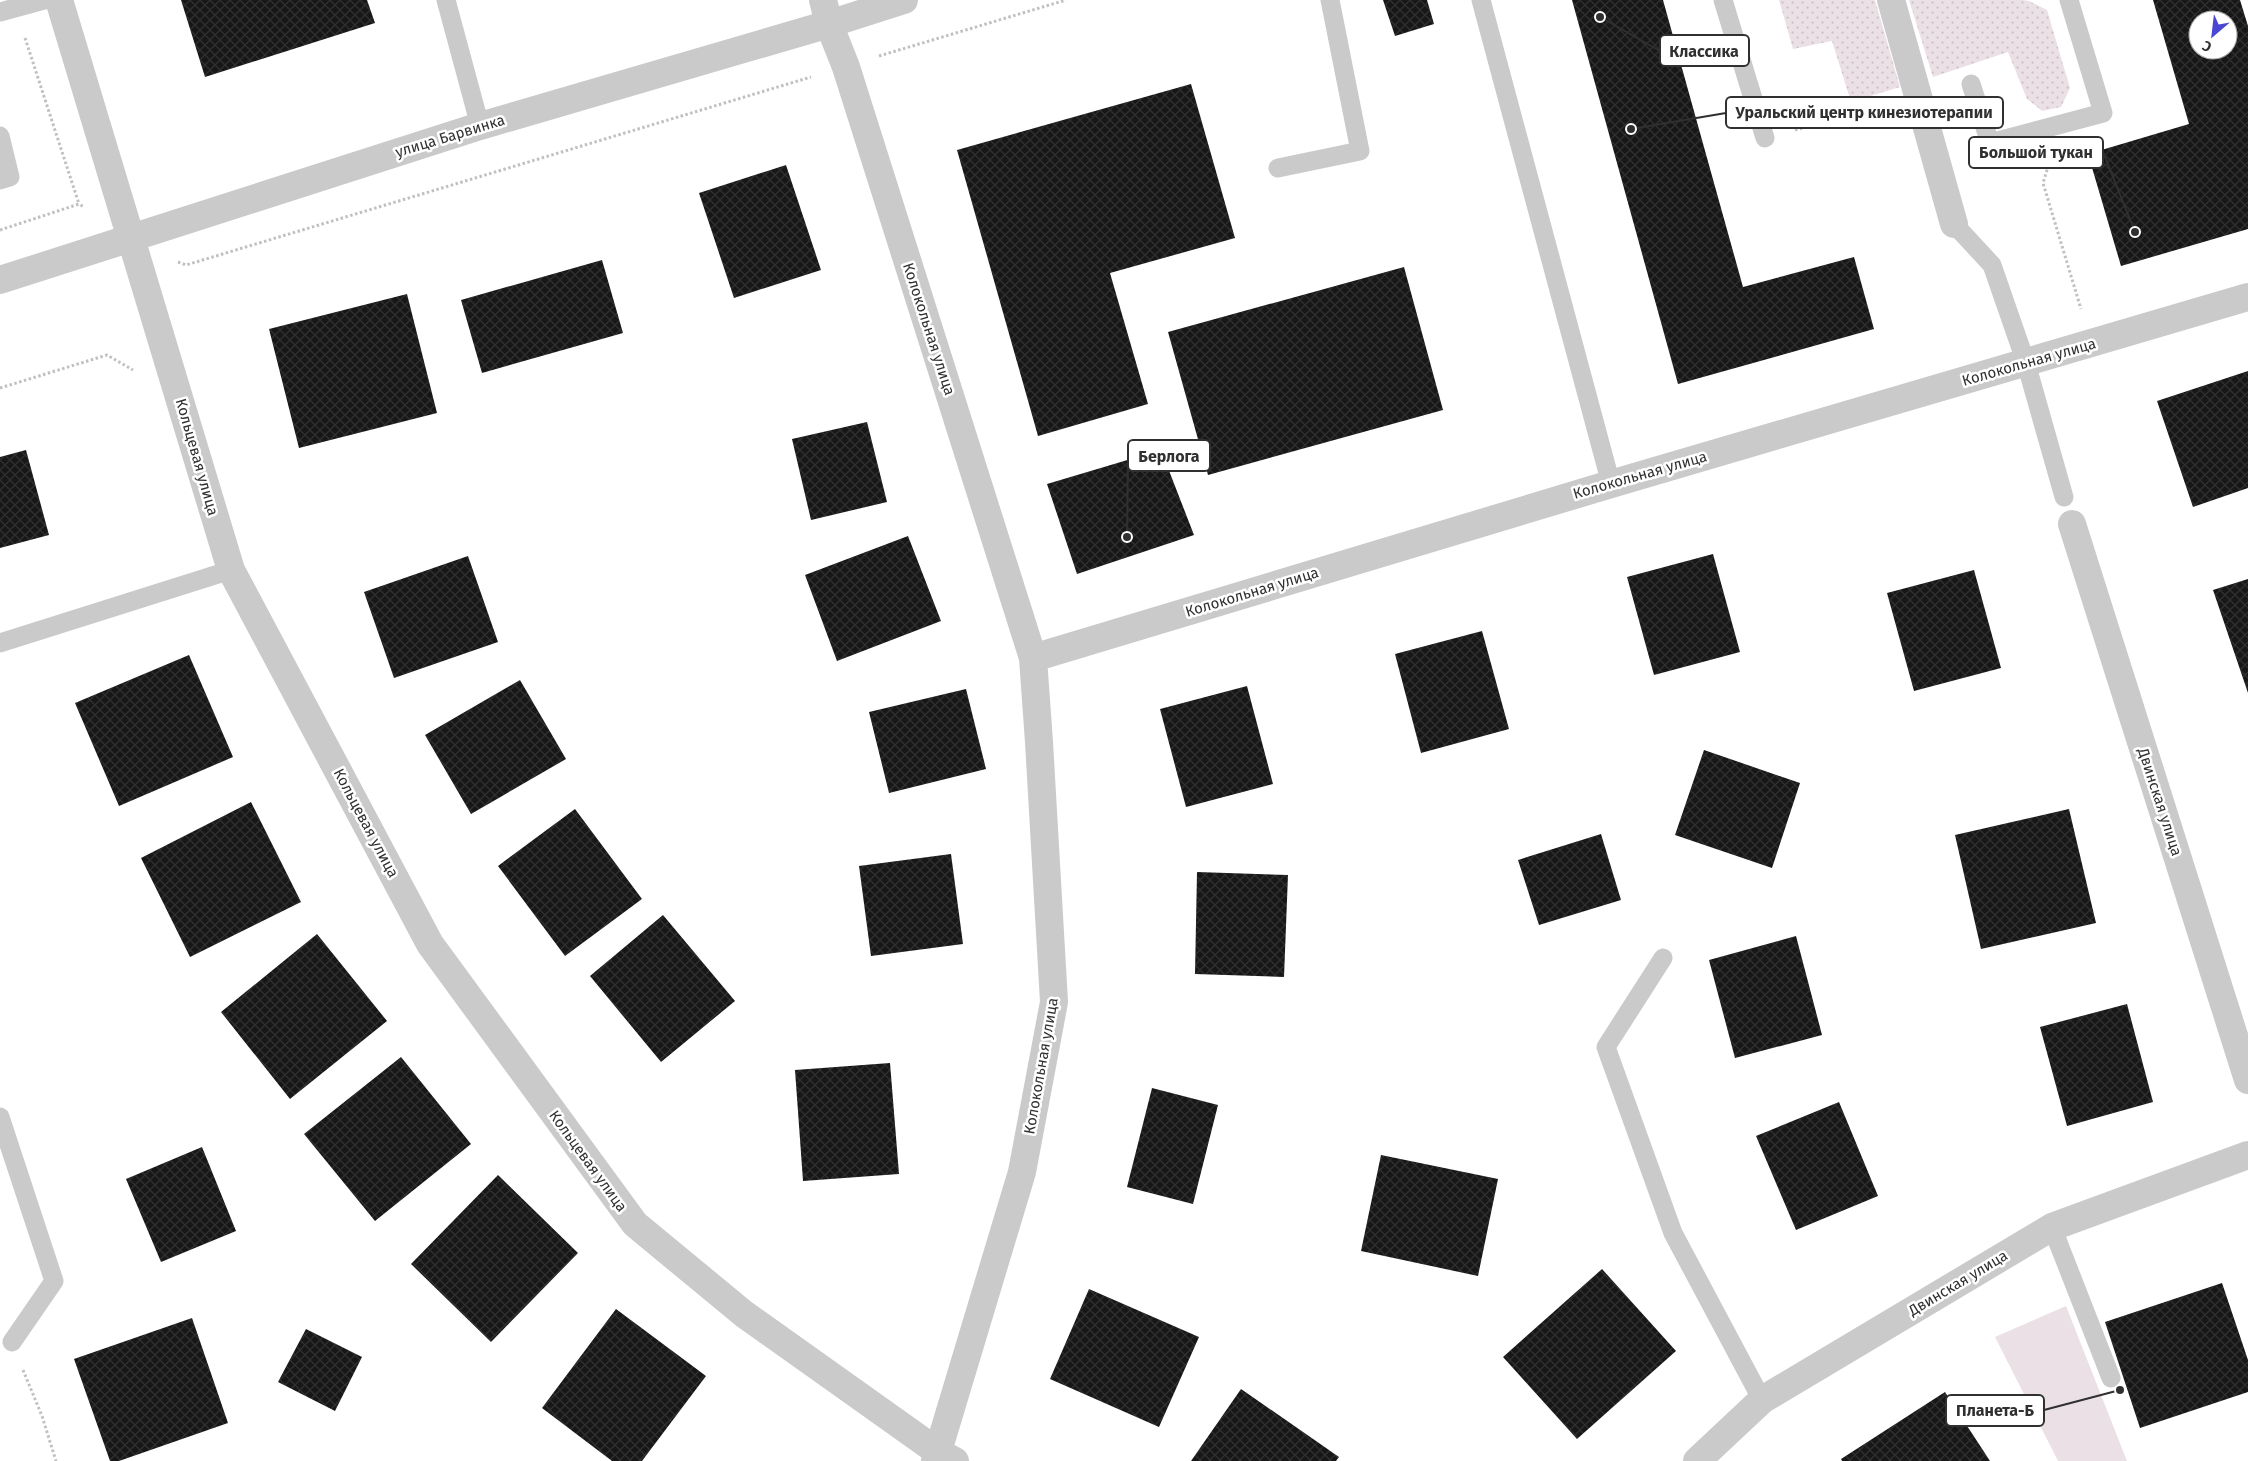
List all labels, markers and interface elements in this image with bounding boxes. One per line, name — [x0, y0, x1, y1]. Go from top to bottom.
north arrow — [2188, 10, 2238, 60]
callout: Классика — [1660, 35, 1749, 66]
text: С — [2200, 37, 2215, 55]
text: Классика — [1669, 42, 1739, 61]
callout: Уральский центр кинезиотерапии — [1726, 97, 2003, 128]
text: Уральский центр кинезиотерапии — [1734, 103, 1993, 122]
street label: улица Барвинка — [393, 111, 507, 161]
callout: Большой тукан — [1969, 137, 2103, 168]
text: Большой тукан — [1979, 143, 2093, 162]
street label: Колокольная улица — [899, 260, 959, 398]
street label: Колокольная улица — [1960, 334, 2098, 390]
street label: Кольцевая улица — [172, 396, 222, 518]
callout: Берлога — [1128, 440, 1210, 471]
text: Берлога — [1138, 447, 1200, 466]
street label: Колокольная улица — [1571, 447, 1709, 503]
street label: Колокольная улица — [1183, 563, 1321, 621]
street label: Двинская улица — [2134, 745, 2186, 858]
street label: Кольцевая улица — [330, 765, 402, 881]
street label: Колокольная улица — [1020, 996, 1062, 1136]
street label: Кольцевая улица — [545, 1107, 631, 1215]
street label: Двинская улица — [1904, 1246, 2011, 1320]
callout: Планета-Б — [1946, 1395, 2044, 1426]
text: Планета-Б — [1956, 1401, 2034, 1420]

